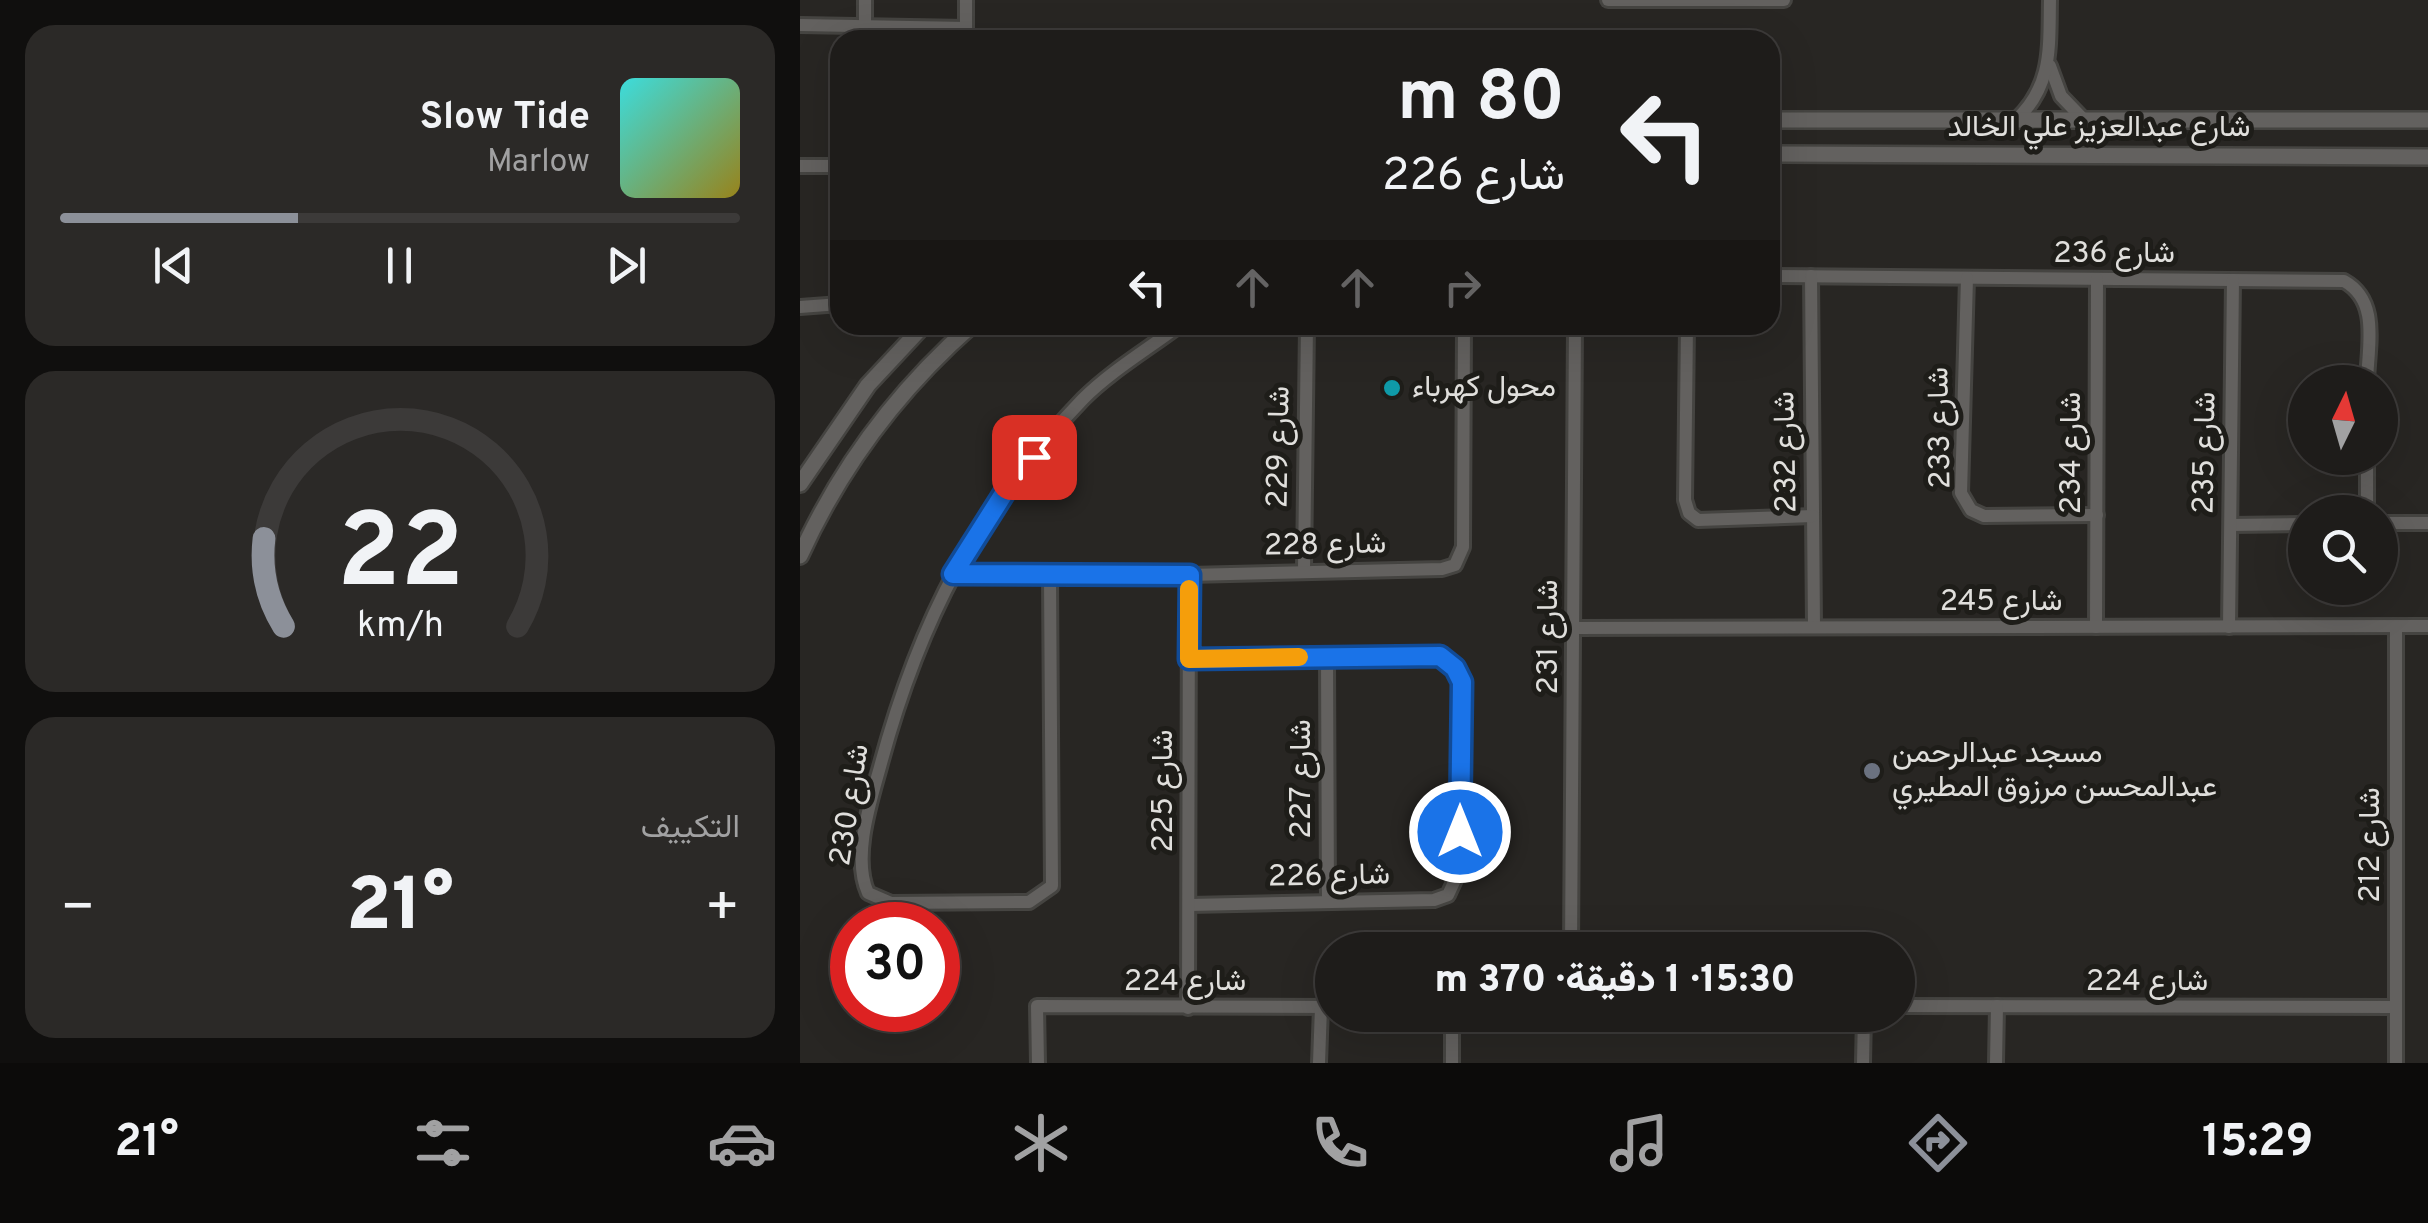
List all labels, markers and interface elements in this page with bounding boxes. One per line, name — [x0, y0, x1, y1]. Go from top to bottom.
text: 80 m — [1397, 56, 1565, 145]
icon: left — [1600, 70, 1730, 200]
text: Slow Tide — [420, 94, 590, 143]
street label: شارع عبدالعزيز علي الخالد — [1948, 110, 2250, 150]
text: Marlow — [487, 143, 590, 183]
text: شارع 226 — [1382, 149, 1565, 206]
street label: شارع 236 — [2053, 236, 2175, 273]
icon: previous — [146, 238, 201, 293]
icon: pause — [372, 238, 427, 293]
icon: next — [599, 238, 654, 293]
icon: left — [1120, 260, 1175, 315]
icon: ahead — [1225, 260, 1280, 315]
icon: ahead — [1330, 260, 1385, 315]
icon: right — [1435, 260, 1490, 315]
north arrow — [2288, 365, 2398, 475]
map controls — [2288, 365, 2398, 605]
street label: شارع 233 — [1921, 367, 1961, 489]
place label: محول كهرباء — [1412, 370, 1556, 407]
marker: محول كهرباء — [1381, 377, 1403, 399]
street label: شارع 229 — [1260, 386, 1300, 508]
street label: شارع 232 — [1767, 391, 1807, 513]
street label: شارع 235 — [2186, 391, 2226, 515]
street label: شارع 234 — [2054, 392, 2091, 514]
pin — [992, 415, 1077, 500]
icon: arrive — [1007, 430, 1062, 485]
text: 22 — [336, 492, 464, 624]
button: search — [2288, 495, 2398, 605]
street label: شارع 228 — [1263, 526, 1387, 566]
street label: شارع 231 — [1531, 580, 1568, 694]
street label: شارع 245 — [1940, 584, 2062, 621]
text: km/h — [357, 604, 443, 650]
street label: شارع 227 — [1284, 719, 1321, 839]
street label: شارع 225 — [1146, 730, 1183, 852]
place label: مسجد عبدالرحمن عبدالمحسن مرزوق المطيري — [1892, 736, 2217, 810]
street label: شارع 230 — [823, 741, 879, 869]
marker: مسجد عبدالرحمن عبدالمحسن مرزوق المطيري — [1861, 760, 1883, 782]
position arrow — [1408, 780, 1512, 884]
street label: شارع 212 — [2353, 787, 2390, 903]
text: التكييف — [641, 809, 740, 849]
street label: شارع 226 — [1268, 857, 1390, 897]
text: 21° — [346, 862, 454, 957]
text: − — [60, 875, 95, 945]
text: + — [705, 875, 740, 945]
speed limit sign: 30 — [830, 902, 960, 1032]
text: 15:30 · 1 دقيقة · 370 m — [1434, 957, 1796, 1006]
street label: شارع 224 — [1124, 964, 1246, 1001]
street label: شارع 224 — [2086, 964, 2208, 1001]
icon: filters — [408, 1108, 478, 1178]
icon: car — [707, 1108, 777, 1178]
icon: climate — [1006, 1108, 1076, 1178]
icon: phone — [1305, 1108, 1375, 1178]
icon: music — [1604, 1108, 1674, 1178]
icon: directions — [1903, 1108, 1973, 1178]
text: 21° — [115, 1115, 179, 1172]
text: 15:29 — [2202, 1115, 2314, 1172]

